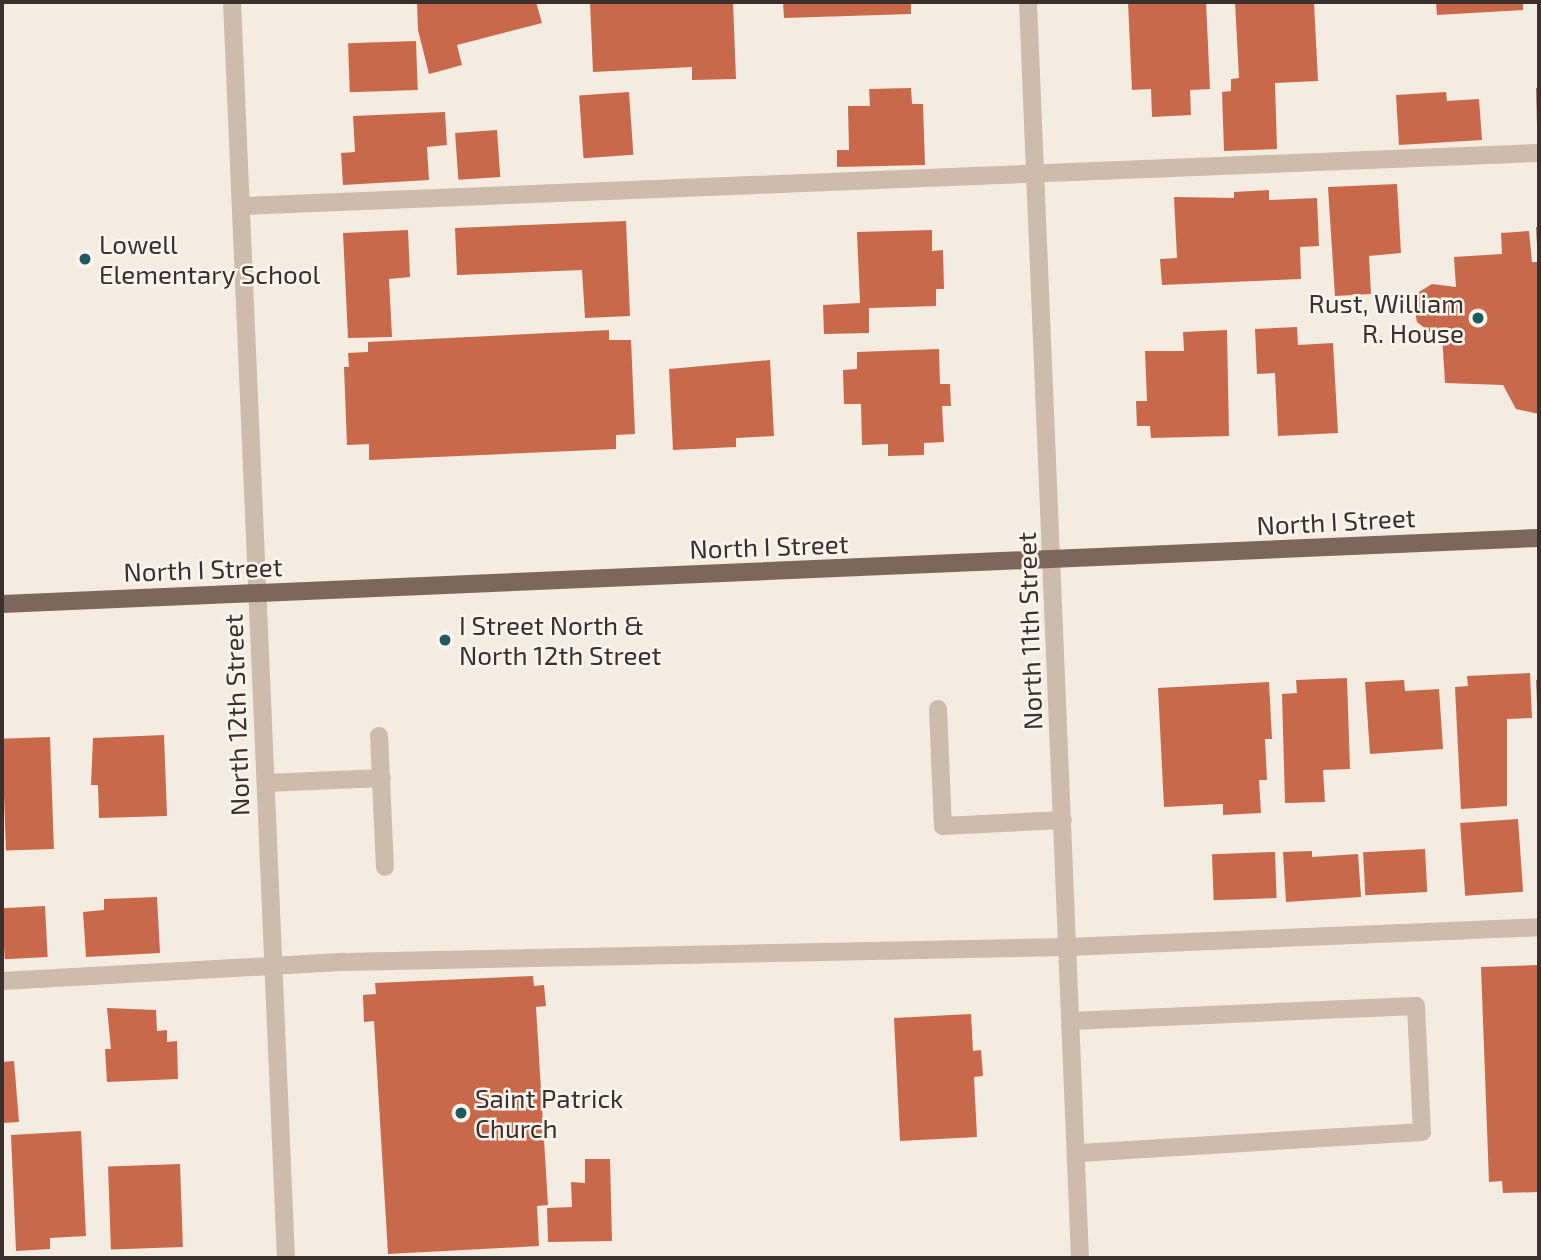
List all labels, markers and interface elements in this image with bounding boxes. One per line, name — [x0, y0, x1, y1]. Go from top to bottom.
place label: Lowell Elementary School — [99, 228, 321, 290]
marker: Lowell Elementary School — [77, 251, 93, 267]
place label: Rust, William R. House — [1308, 287, 1464, 348]
marker: Rust, William R. House — [1470, 310, 1486, 326]
street label: North I Street — [1256, 501, 1416, 541]
street label: North I Street — [689, 528, 849, 564]
street label: North 11th Street — [1010, 531, 1048, 731]
street label: North I Street — [123, 551, 283, 587]
place label: I Street North & North 12th Street — [459, 609, 661, 670]
street label: North 12th Street — [217, 613, 255, 817]
marker: I Street North & North 12th Street — [437, 632, 453, 648]
place label: Saint Patrick Church — [475, 1082, 623, 1144]
marker: Saint Patrick Church — [453, 1105, 469, 1121]

